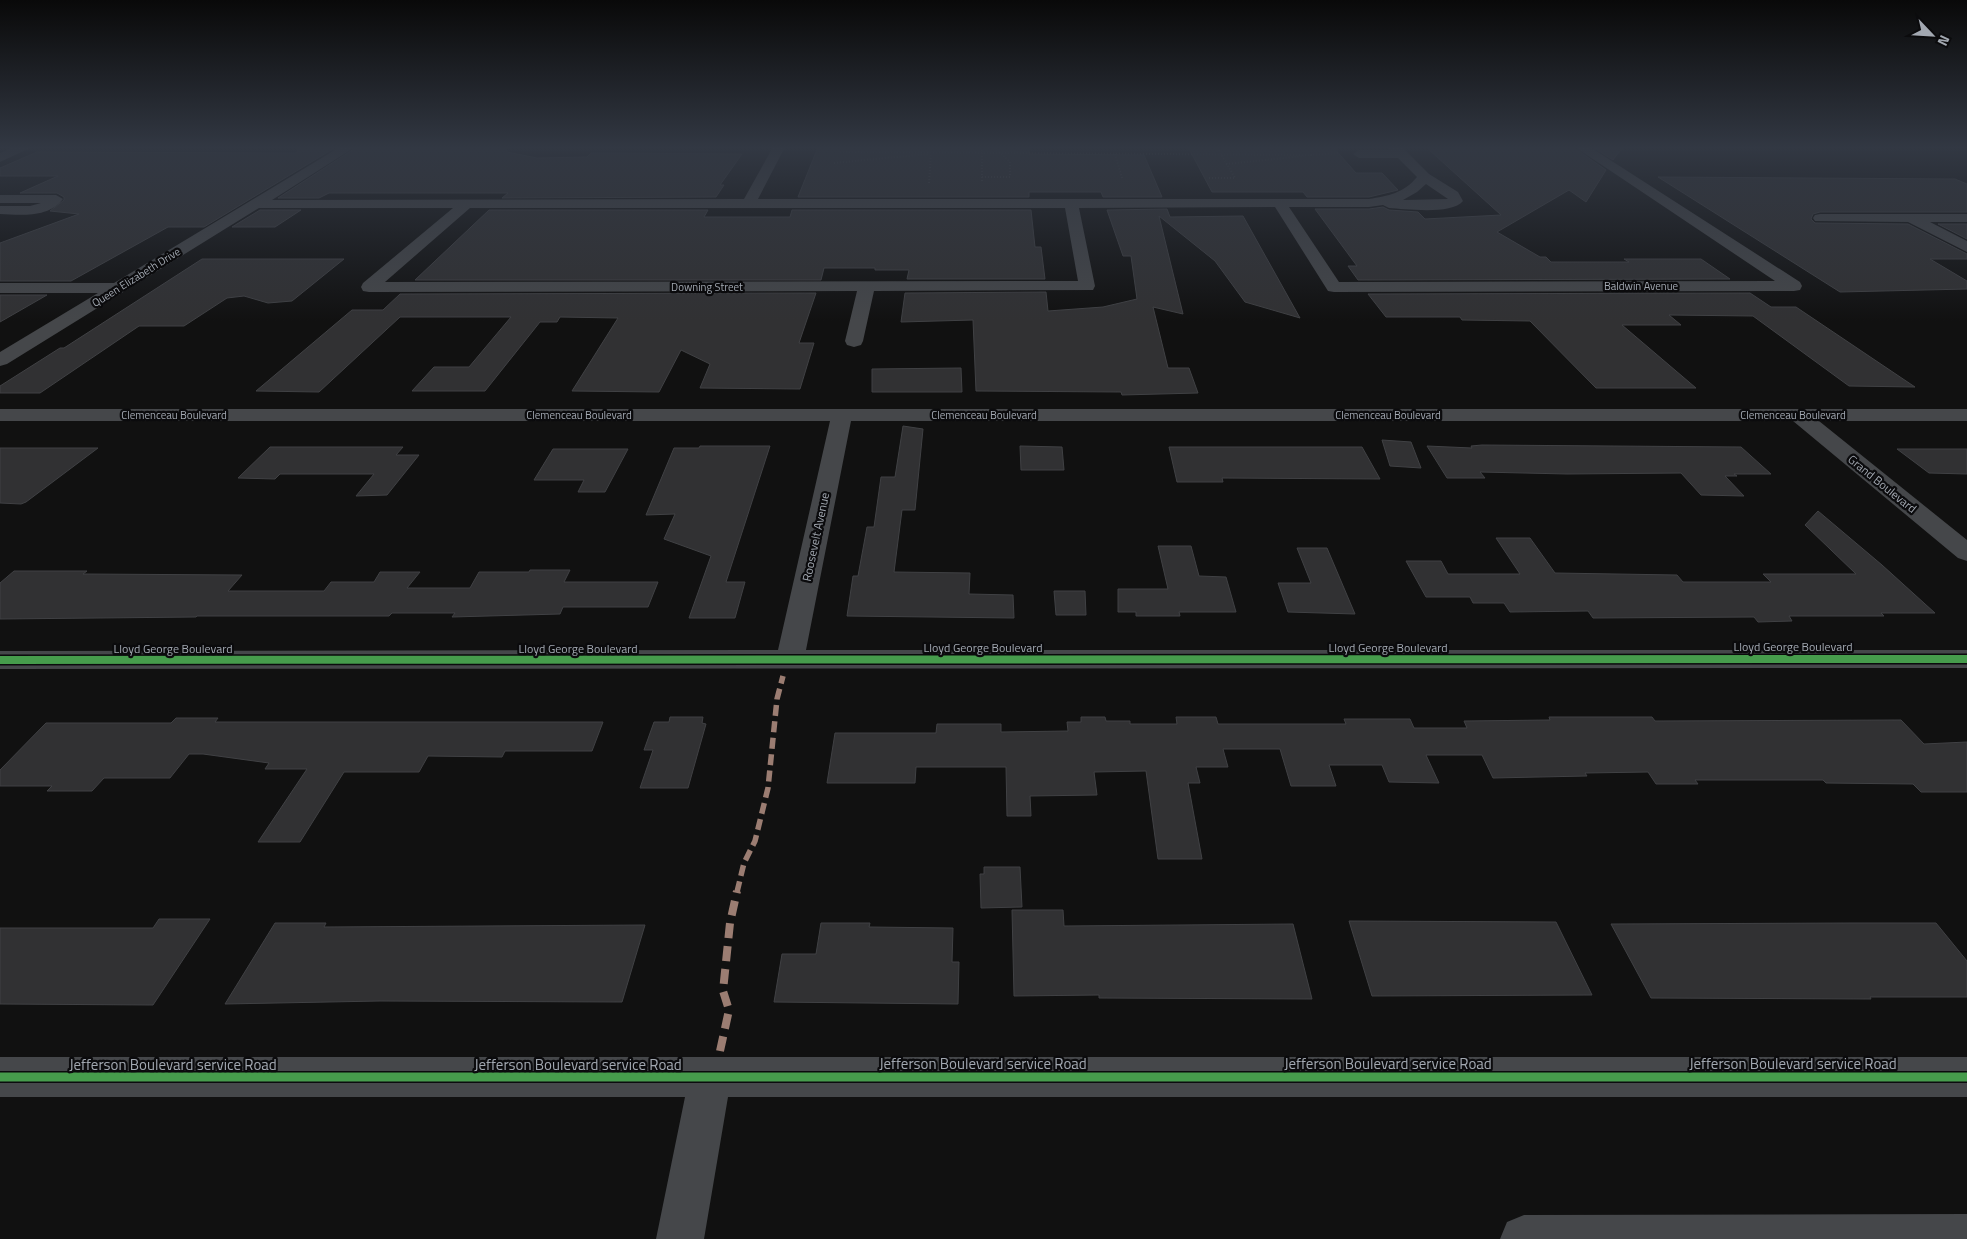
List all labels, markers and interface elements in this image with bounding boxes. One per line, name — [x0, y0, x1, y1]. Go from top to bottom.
north arrow — [1907, 10, 1957, 60]
text: N — [1933, 32, 1956, 50]
street label: Queen Elizabeth Drive — [89, 243, 184, 311]
street label: Baldwin Avenue — [1604, 278, 1679, 294]
street label: Downing Street — [671, 279, 743, 295]
street label: Clemenceau Boulevard — [121, 407, 227, 423]
street label: Clemenceau Boulevard — [526, 407, 632, 423]
street label: Clemenceau Boulevard — [931, 407, 1037, 423]
street label: Clemenceau Boulevard — [1335, 407, 1441, 423]
street label: Clemenceau Boulevard — [1740, 407, 1846, 423]
street label: Grand Boulevard — [1844, 450, 1921, 517]
street label: Roosevelt Avenue — [797, 491, 834, 583]
street label: Lloyd George Boulevard — [1733, 637, 1853, 656]
street label: Lloyd George Boulevard — [923, 638, 1043, 657]
street label: Lloyd George Boulevard — [1328, 638, 1448, 657]
street label: Lloyd George Boulevard — [113, 639, 233, 658]
street label: Lloyd George Boulevard — [518, 639, 638, 658]
street label: Jefferson Boulevard service Road — [879, 1052, 1087, 1075]
street label: Jefferson Boulevard service Road — [1284, 1052, 1492, 1075]
street label: Jefferson Boulevard service Road — [1689, 1052, 1897, 1075]
street label: Jefferson Boulevard service Road — [69, 1053, 277, 1076]
street label: Jefferson Boulevard service Road — [474, 1053, 682, 1076]

